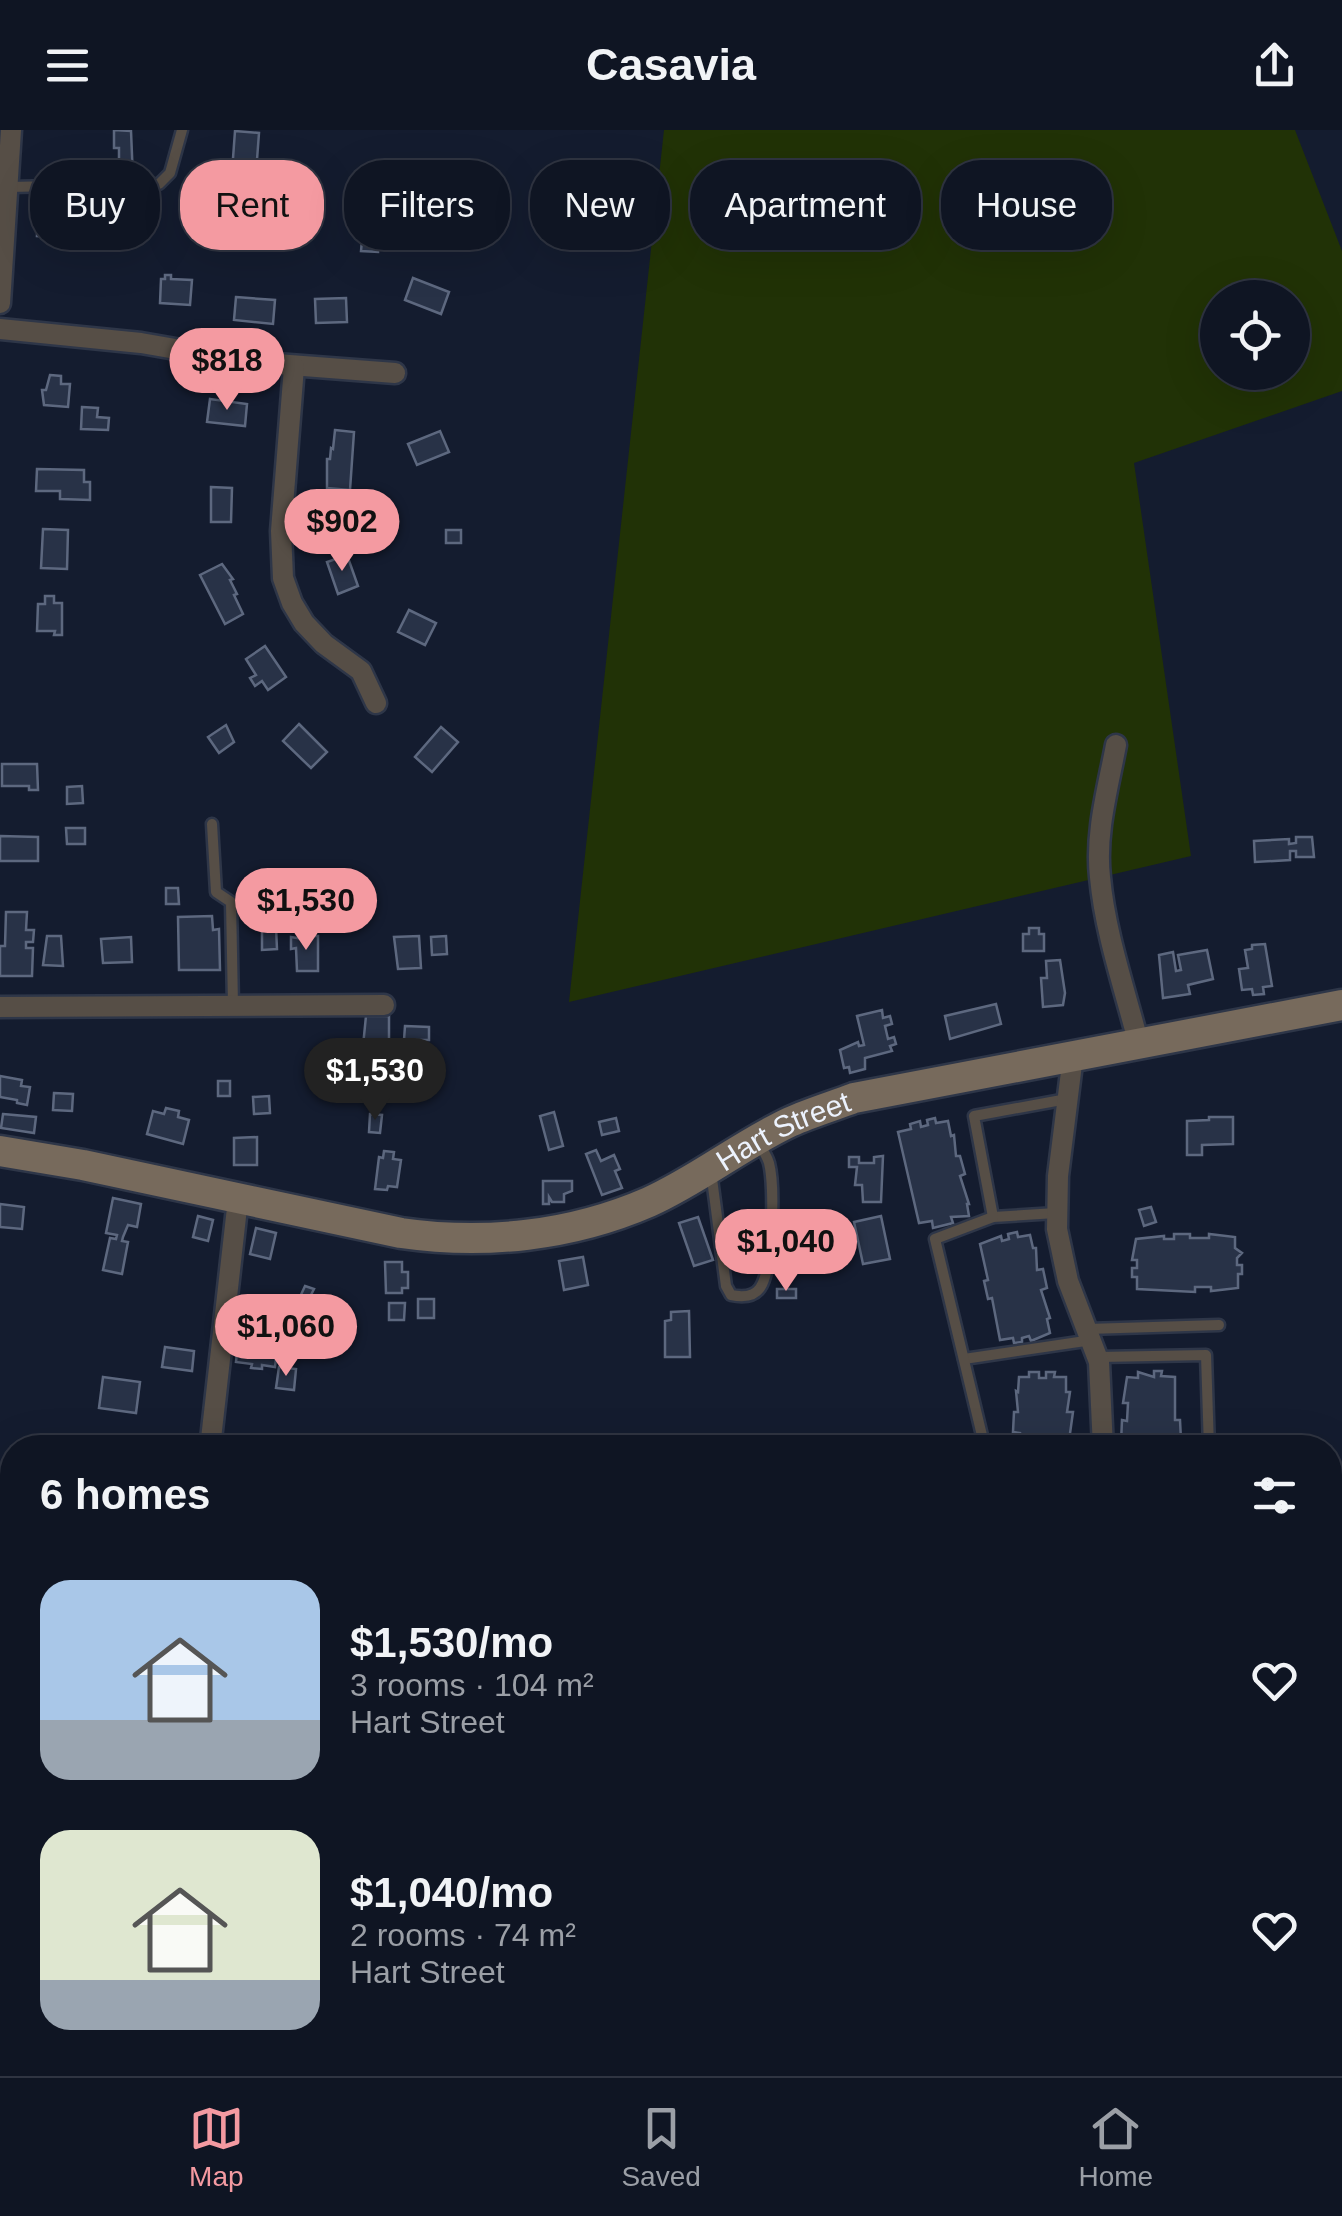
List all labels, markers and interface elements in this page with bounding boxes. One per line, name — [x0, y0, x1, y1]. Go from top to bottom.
icon: menu — [40, 38, 95, 93]
icon: share — [1247, 38, 1302, 93]
text: Casavia — [586, 39, 756, 90]
chip: Buy — [30, 160, 160, 250]
chip: Rent — [180, 160, 324, 250]
chip: Filters — [344, 160, 510, 250]
chip: New — [530, 160, 670, 250]
chip: Apartment — [690, 160, 921, 250]
chip: House — [941, 160, 1112, 250]
map controls — [1200, 280, 1310, 390]
button: locate — [1200, 280, 1310, 390]
pin: $818 — [168, 328, 286, 413]
text: $818 — [191, 342, 263, 378]
pin: $902 — [283, 489, 401, 574]
text: $902 — [306, 503, 378, 539]
pin: $1,530 — [225, 868, 387, 953]
text: $1,530 — [257, 882, 355, 918]
pin: $1,530 — [294, 1038, 456, 1123]
text: $1,530 — [326, 1052, 424, 1088]
street label: Hart Street — [710, 1084, 855, 1177]
pin: $1,040 — [705, 1209, 867, 1294]
text: $1,040 — [737, 1223, 835, 1259]
pin: $1,060 — [205, 1294, 367, 1379]
text: $1,060 — [237, 1308, 335, 1344]
icon: filters — [1247, 1468, 1302, 1523]
text: 6 homes — [40, 1471, 210, 1518]
text: $1,530/mo — [350, 1619, 553, 1666]
icon: home — [120, 1620, 240, 1740]
icon: heart — [1247, 1653, 1302, 1708]
text: 3 rooms · 104 m² — [350, 1667, 594, 1703]
text: Hart Street — [350, 1704, 505, 1740]
text: $1,040/mo — [350, 1869, 553, 1916]
icon: home — [120, 1870, 240, 1990]
icon: heart — [1247, 1903, 1302, 1958]
text: 2 rooms · 74 m² — [350, 1917, 576, 1953]
text: Hart Street — [350, 1954, 505, 1990]
tab: Map — [189, 2101, 244, 2193]
tab: Saved — [621, 2101, 701, 2193]
tab: Home — [1078, 2101, 1153, 2193]

